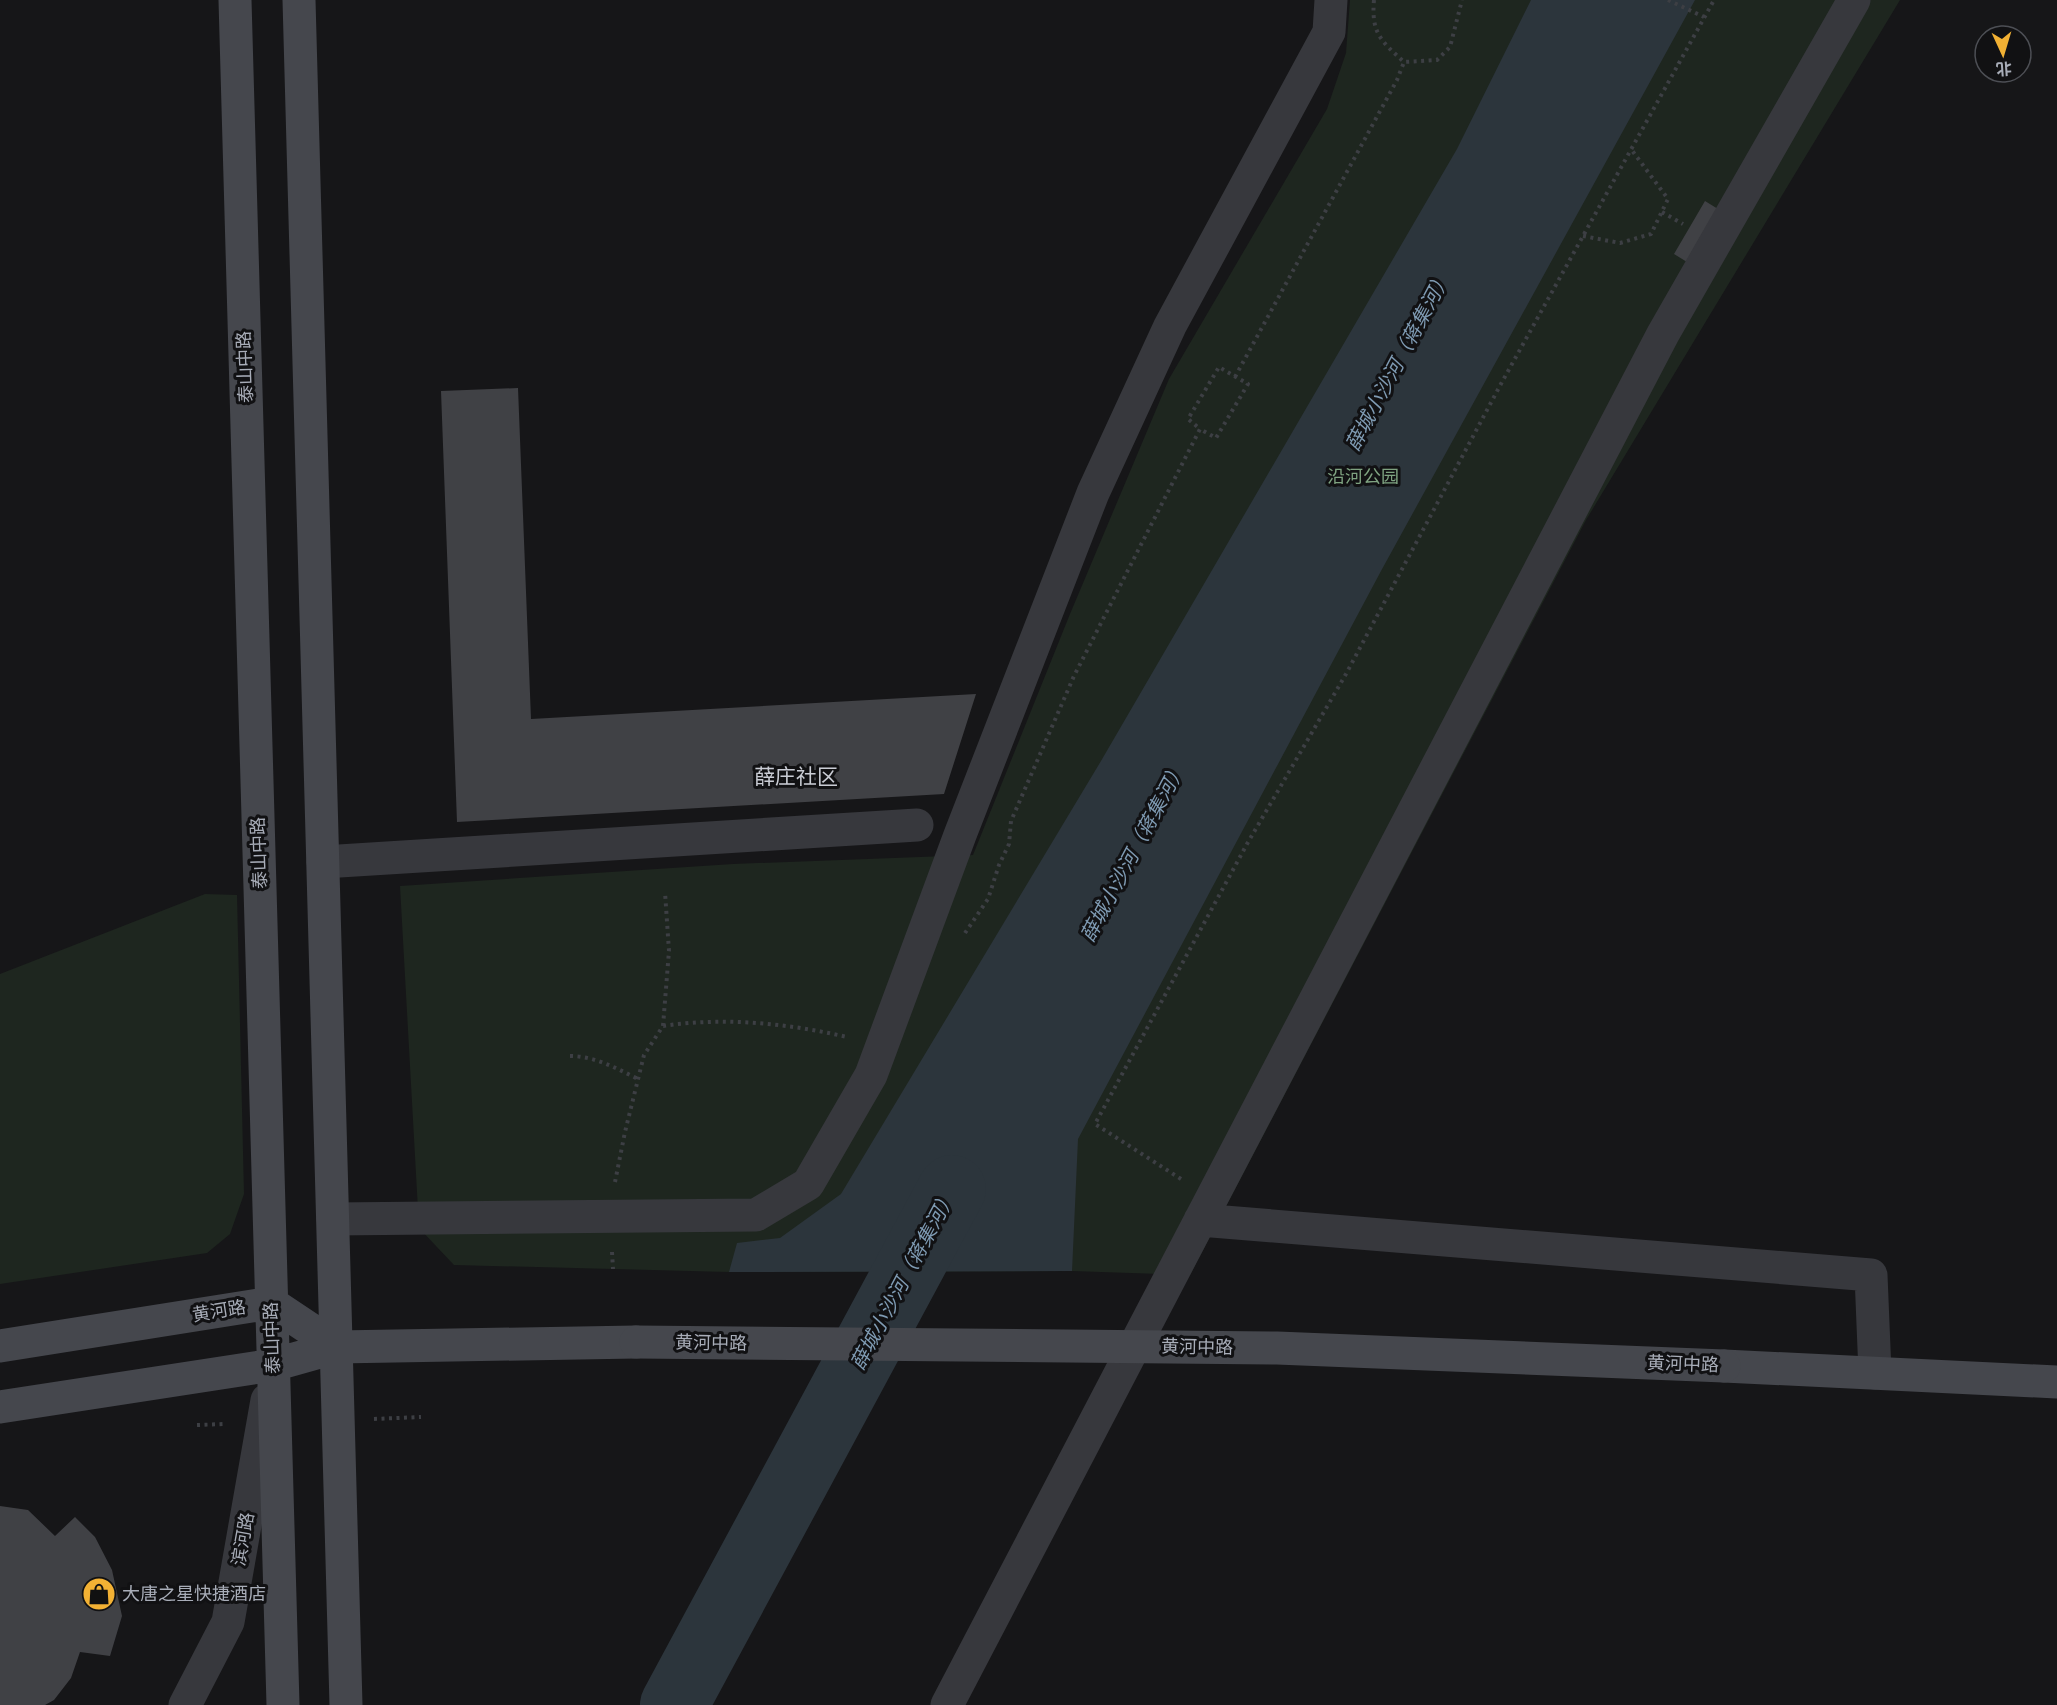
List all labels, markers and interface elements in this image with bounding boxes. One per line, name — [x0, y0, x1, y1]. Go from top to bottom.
north arrow — [1973, 24, 2033, 84]
text: 北 — [1995, 59, 2013, 79]
water label: 薛城小沙河（蒋集河） — [1340, 267, 1455, 454]
street label: 泰山中路 — [232, 331, 256, 403]
park label: 沿河公园 — [1327, 465, 1399, 487]
water label: 薛城小沙河（蒋集河） — [1075, 758, 1190, 945]
district label: 薛庄社区 — [754, 763, 838, 788]
street label: 泰山中路 — [246, 817, 270, 889]
water label: 薛城小沙河（蒋集河） — [845, 1186, 960, 1373]
street label: 黄河路 — [190, 1295, 247, 1325]
street label: 泰山中路 — [259, 1302, 283, 1374]
street label: 黄河中路 — [675, 1330, 747, 1354]
street label: 黄河中路 — [1161, 1334, 1233, 1358]
street label: 黄河中路 — [1647, 1351, 1719, 1375]
street label: 滨河路 — [226, 1510, 258, 1567]
shop icon: 大唐之星快捷酒店 — [81, 1576, 117, 1612]
place label: 大唐之星快捷酒店 — [122, 1582, 266, 1604]

